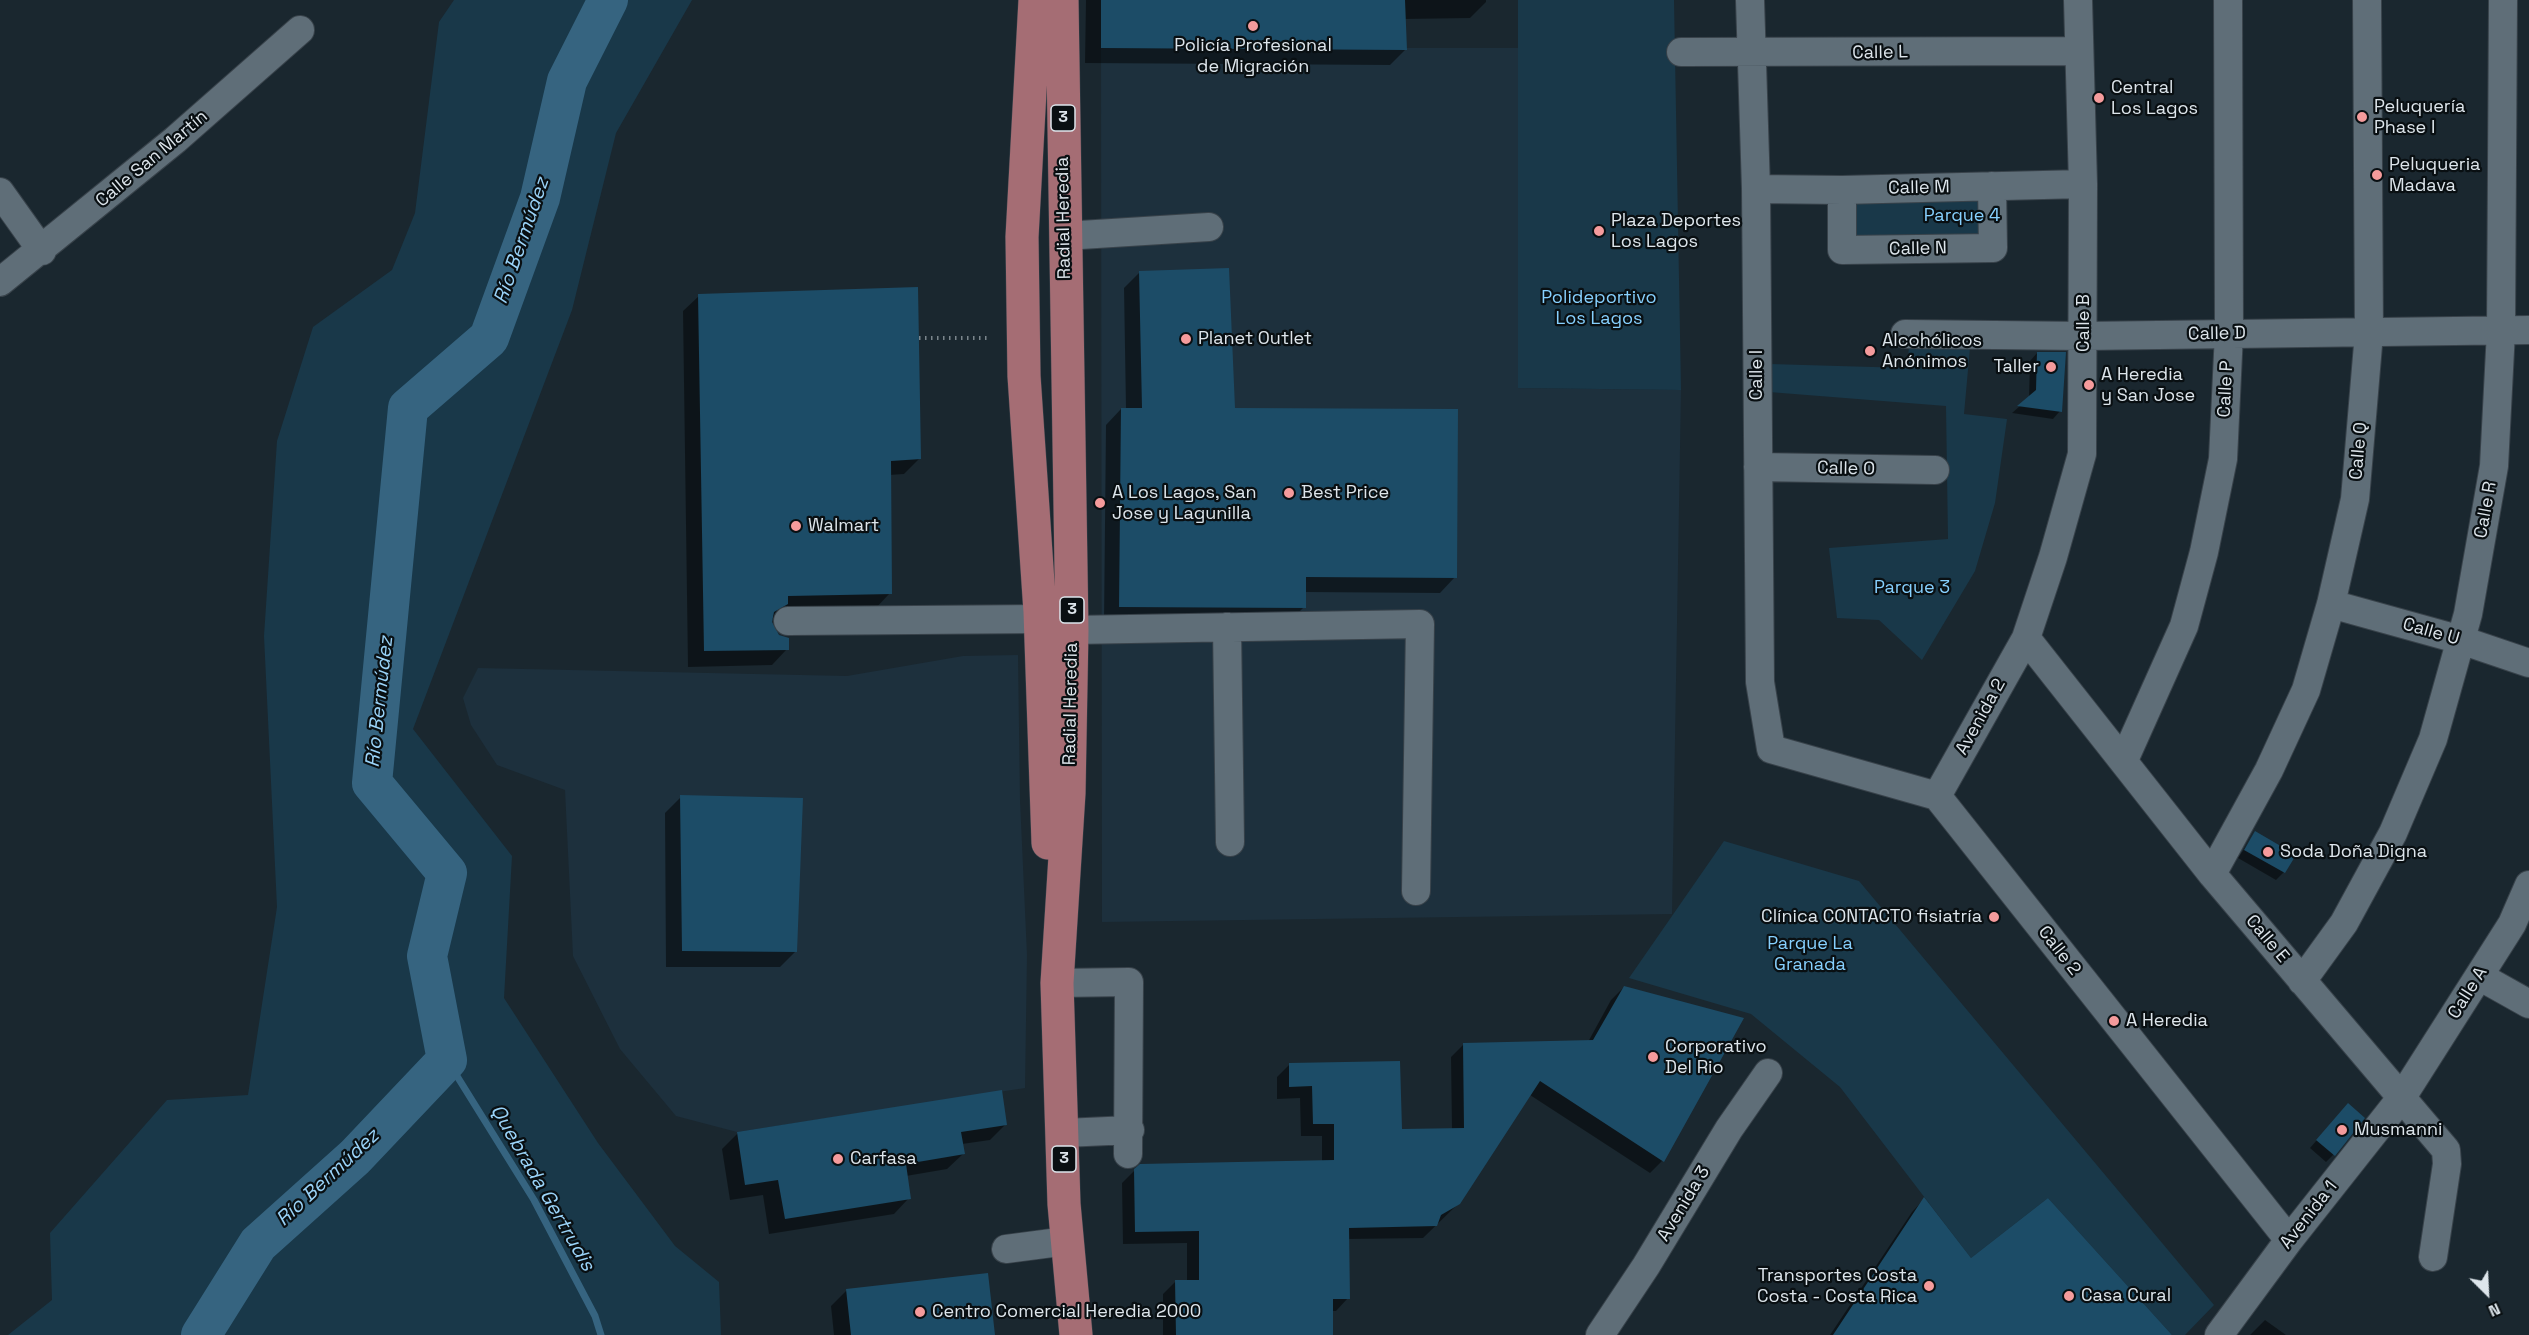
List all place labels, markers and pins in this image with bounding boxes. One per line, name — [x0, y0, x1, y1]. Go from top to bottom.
marker: Policía Profesional de Migración — [1246, 19, 1260, 33]
place label: Policía Profesional de Migración — [1174, 35, 1332, 78]
place label: Central Los Lagos — [2111, 77, 2198, 119]
marker: Central Los Lagos — [2092, 91, 2106, 105]
place label: Peluquería Phase I — [2374, 96, 2465, 138]
marker: Peluquería Phase I — [2355, 110, 2369, 124]
place label: Peluqueria Madava — [2389, 154, 2480, 196]
marker: Peluqueria Madava — [2370, 168, 2384, 182]
place label: Plaza Deportes Los Lagos — [1611, 210, 1741, 252]
marker: Plaza Deportes Los Lagos — [1592, 224, 1606, 238]
place label: Planet Outlet — [1198, 328, 1312, 350]
place label: Alcohólicos Anónimos — [1882, 330, 1982, 372]
marker: Planet Outlet — [1179, 332, 1193, 346]
marker: Alcohólicos Anónimos — [1863, 344, 1877, 358]
place label: Taller — [1993, 356, 2039, 378]
marker: Taller — [2044, 360, 2058, 374]
place label: A Heredia y San Jose — [2101, 364, 2195, 406]
marker: A Heredia y San Jose — [2082, 378, 2096, 392]
place label: A Los Lagos, San Jose y Lagunilla — [1112, 482, 1257, 524]
place label: Best Price — [1301, 482, 1389, 504]
marker: Best Price — [1282, 486, 1296, 500]
marker: A Los Lagos, San Jose y Lagunilla — [1093, 496, 1107, 510]
place label: Walmart — [808, 515, 879, 537]
marker: Walmart — [789, 519, 803, 533]
place label: Soda Doña Digna — [2280, 841, 2427, 863]
marker: Soda Doña Digna — [2261, 845, 2275, 859]
place label: Clínica CONTACTO fisiatría — [1761, 906, 1982, 928]
marker: Clínica CONTACTO fisiatría — [1987, 910, 2001, 924]
place label: A Heredia — [2126, 1010, 2208, 1032]
marker: A Heredia — [2107, 1014, 2121, 1028]
place label: Corporativo Del Rio — [1665, 1036, 1767, 1078]
marker: Corporativo Del Rio — [1646, 1050, 1660, 1064]
place label: Musmanni — [2354, 1119, 2442, 1141]
marker: Musmanni — [2335, 1123, 2349, 1137]
place label: Carfasa — [850, 1148, 917, 1170]
marker: Carfasa — [831, 1152, 845, 1166]
place label: Transportes Costa Costa - Costa Rica — [1757, 1265, 1917, 1308]
marker: Transportes Costa Costa - Costa Rica — [1922, 1279, 1936, 1293]
place label: Casa Cural — [2081, 1285, 2171, 1307]
marker: Casa Cural — [2062, 1289, 2076, 1303]
place label: Centro Comercial Heredia 2000 — [932, 1301, 1201, 1323]
marker: Centro Comercial Heredia 2000 — [913, 1305, 927, 1319]

